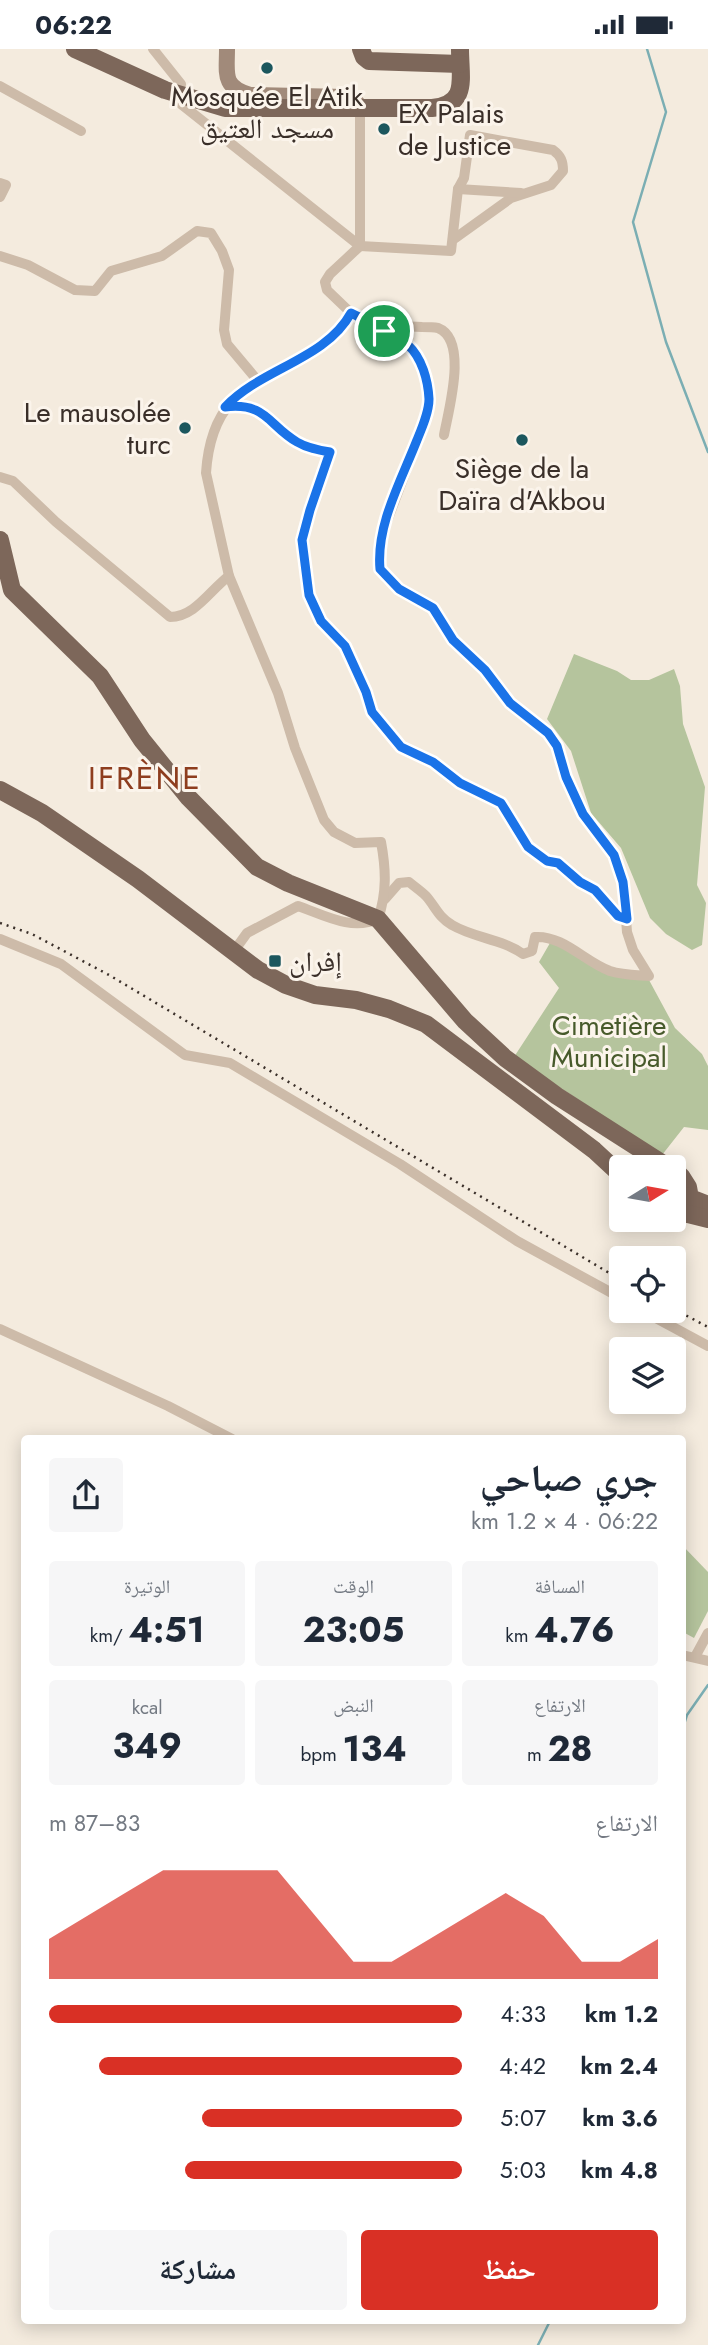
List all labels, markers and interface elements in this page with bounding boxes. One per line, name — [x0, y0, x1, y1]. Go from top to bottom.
text: 06:22 — [35, 6, 112, 44]
marker: Mosquée El Atik مسجد العتيق — [259, 60, 275, 76]
place label: Mosquée El Atik مسجد العتيق — [171, 76, 364, 149]
place label: EX Palais de Justice — [398, 93, 511, 166]
marker: EX Palais de Justice — [376, 121, 392, 137]
pin — [354, 301, 414, 361]
icon: arrive — [365, 312, 403, 350]
place label: Le mausolée turc — [24, 392, 171, 465]
marker: Le mausolée turc — [177, 420, 193, 436]
marker: Siège de la Daïra d'Akbou — [514, 432, 530, 448]
place label: Siège de la Daïra d'Akbou — [438, 448, 606, 521]
district label: IFRÈNE — [88, 755, 202, 801]
place label: إفران — [289, 941, 342, 982]
marker: إفران — [267, 953, 283, 969]
park label: Cimetière Municipal — [551, 1005, 667, 1078]
north arrow — [609, 1155, 686, 1232]
map controls — [609, 1155, 686, 1414]
button: locate — [609, 1246, 686, 1323]
button: layers — [609, 1337, 686, 1414]
text: جري صباحي — [480, 1450, 658, 1505]
button: share — [49, 1458, 123, 1532]
text: 06:22 · 4 × 1.2 km — [471, 1504, 658, 1538]
text: الوتيرة — [124, 1573, 170, 1600]
text: الوقت — [333, 1573, 374, 1600]
text: المسافة — [535, 1573, 585, 1600]
text: 4:51 — [128, 1605, 205, 1655]
text: 23:05 — [303, 1605, 404, 1655]
text: 4.76 — [534, 1605, 614, 1655]
text: /km — [90, 1622, 128, 1649]
text: km — [505, 1622, 534, 1649]
text: النبض — [333, 1692, 374, 1719]
text: الارتفاع — [534, 1692, 586, 1719]
text: kcal — [132, 1694, 163, 1721]
text: 349 — [112, 1721, 182, 1771]
text: 134 — [343, 1724, 407, 1774]
text: 28 — [548, 1724, 593, 1774]
text: bpm — [300, 1741, 343, 1768]
text: m — [527, 1741, 548, 1768]
text: 83–87 m — [49, 1806, 140, 1840]
text: الارتفاع — [595, 1806, 658, 1840]
text: 4:33 — [501, 1997, 546, 2031]
text: 1.2 km — [585, 1997, 658, 2031]
text: 4:42 — [499, 2049, 546, 2083]
text: 2.4 km — [580, 2049, 658, 2083]
text: 5:07 — [500, 2101, 546, 2135]
text: 3.6 km — [582, 2101, 658, 2135]
text: 5:03 — [500, 2153, 546, 2187]
text: 4.8 km — [581, 2153, 658, 2187]
button: مشاركة — [49, 2230, 347, 2310]
button: حفظ — [361, 2230, 658, 2310]

